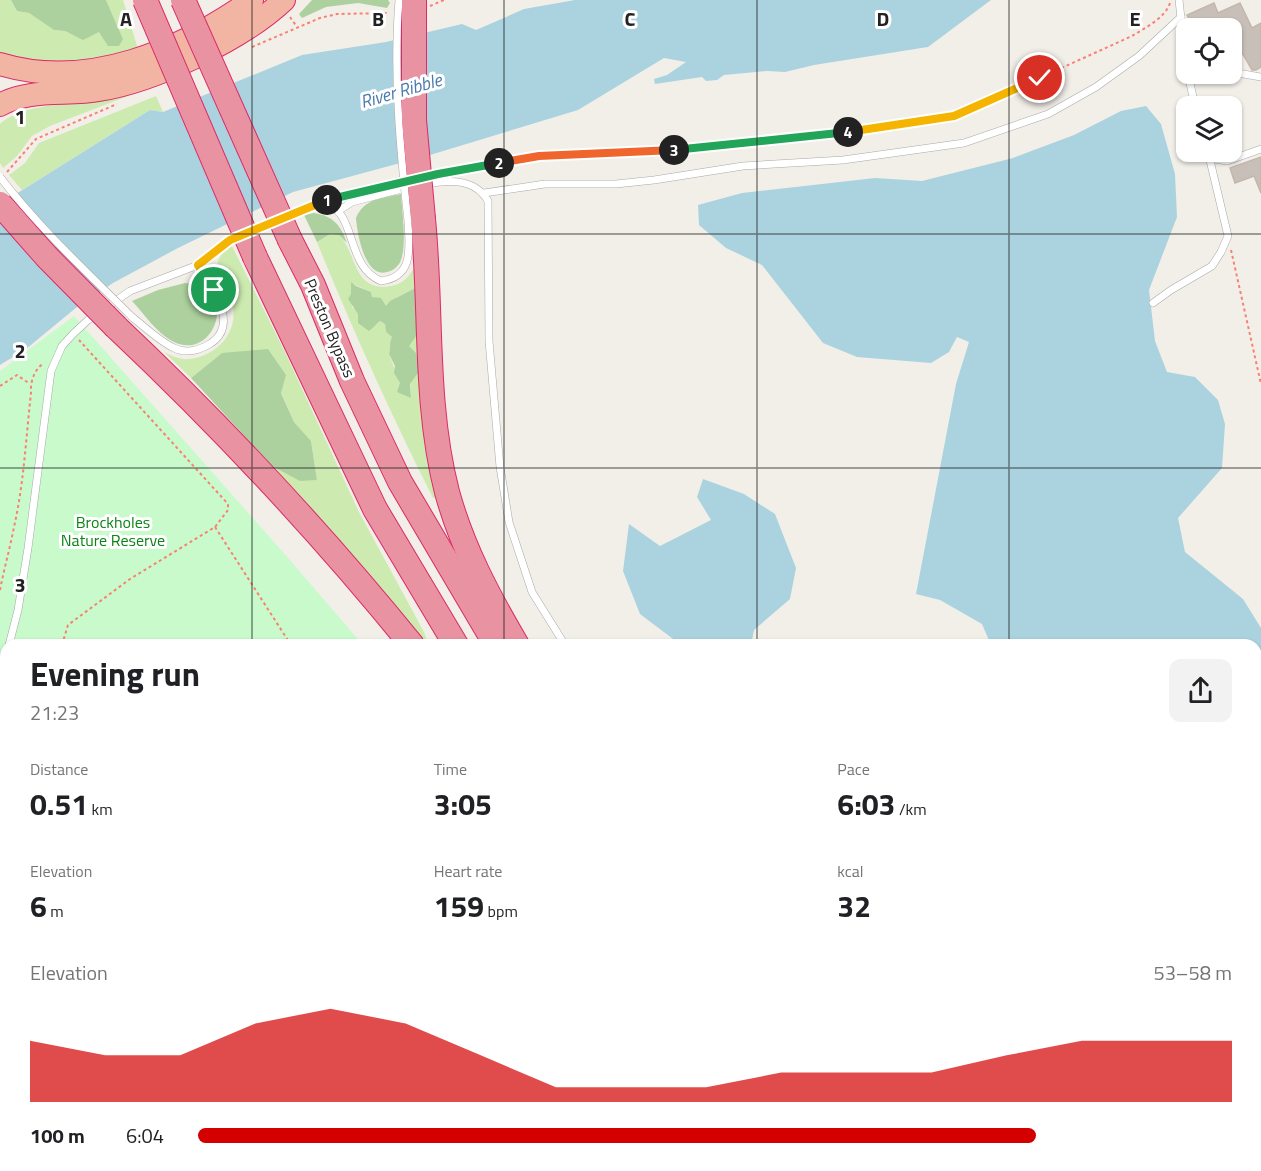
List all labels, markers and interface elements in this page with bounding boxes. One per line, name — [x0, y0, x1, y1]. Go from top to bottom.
text: A — [120, 3, 132, 34]
text: B — [372, 3, 384, 34]
text: C — [625, 3, 636, 34]
text: D — [877, 3, 889, 34]
text: E — [1129, 3, 1141, 34]
map controls — [1176, 18, 1242, 162]
button: locate — [1176, 18, 1242, 84]
pin — [1014, 52, 1065, 103]
icon: check — [1023, 61, 1056, 94]
water label: River Ribble — [357, 66, 446, 115]
button: layers — [1176, 96, 1242, 162]
text: 1 — [14, 101, 26, 132]
pin: 4 — [833, 117, 863, 147]
text: 4 — [844, 120, 852, 144]
pin: 3 — [659, 135, 689, 165]
text: 3 — [670, 138, 678, 162]
pin: 2 — [484, 148, 514, 178]
text: 2 — [495, 151, 503, 175]
pin: 1 — [312, 185, 342, 215]
text: 1 — [323, 188, 331, 212]
pin — [188, 264, 239, 315]
icon: arrive — [197, 273, 230, 306]
street label: Preston Bypass — [298, 275, 362, 381]
text: 2 — [14, 335, 26, 366]
park label: Brockholes Nature Reserve — [61, 510, 165, 552]
text: 3 — [14, 569, 26, 600]
text: Evening run — [30, 649, 200, 699]
button: share — [1169, 659, 1232, 722]
text: 21:23 — [30, 697, 79, 728]
text: Distance — [30, 757, 88, 781]
text: Time — [434, 757, 467, 781]
text: Pace — [837, 757, 870, 781]
text: 0.51 — [30, 781, 88, 827]
text: 3:05 — [434, 781, 492, 827]
text: 6:03 — [837, 781, 895, 827]
text: km — [88, 797, 113, 821]
text: /km — [895, 797, 927, 821]
text: Elevation — [30, 859, 92, 883]
text: Heart rate — [434, 859, 502, 883]
text: kcal — [837, 859, 863, 883]
text: 6 — [30, 883, 47, 929]
text: 159 — [434, 883, 484, 929]
text: 32 — [837, 883, 871, 929]
text: m — [47, 899, 64, 923]
text: bpm — [484, 899, 518, 923]
text: Elevation — [30, 957, 108, 988]
text: 53–58 m — [1153, 957, 1232, 988]
text: 100 m — [30, 1120, 85, 1151]
text: 6:04 — [126, 1120, 164, 1151]

